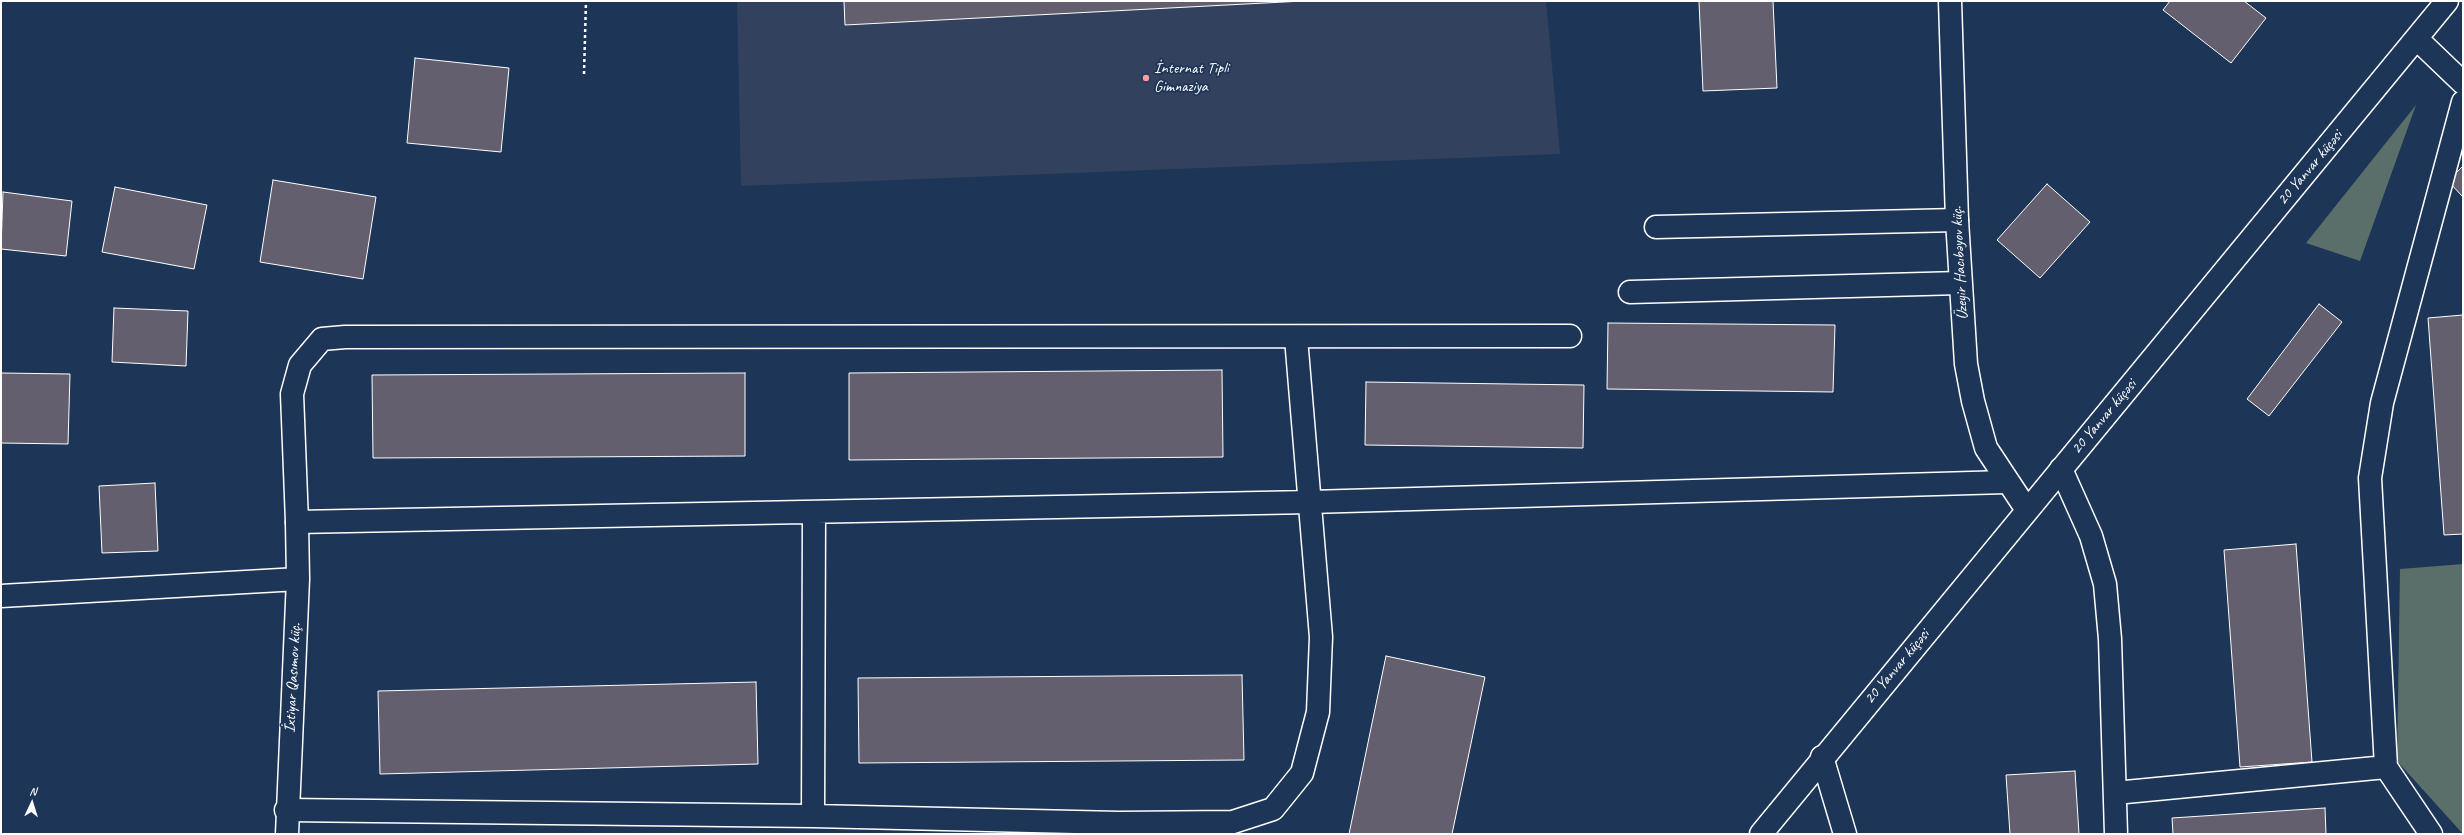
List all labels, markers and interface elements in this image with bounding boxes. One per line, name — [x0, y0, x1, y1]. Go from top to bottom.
place label: İnternat Tipli Gimnaziya — [1154, 59, 1229, 97]
marker: İnternat Tipli Gimnaziya — [1141, 73, 1151, 83]
street label: 20 Yanvar küçəsi — [2273, 127, 2347, 209]
street label: Üzeyir Hacıbəyov küç. — [1947, 206, 1973, 320]
street label: 20 Yanvar küçəsi — [2067, 376, 2141, 458]
street label: İxtiyar Qasımov küç. — [281, 623, 305, 733]
street label: 20 Yanvar küçəsi — [1860, 626, 1934, 708]
north arrow — [12, 783, 52, 823]
text: N — [29, 784, 37, 798]

